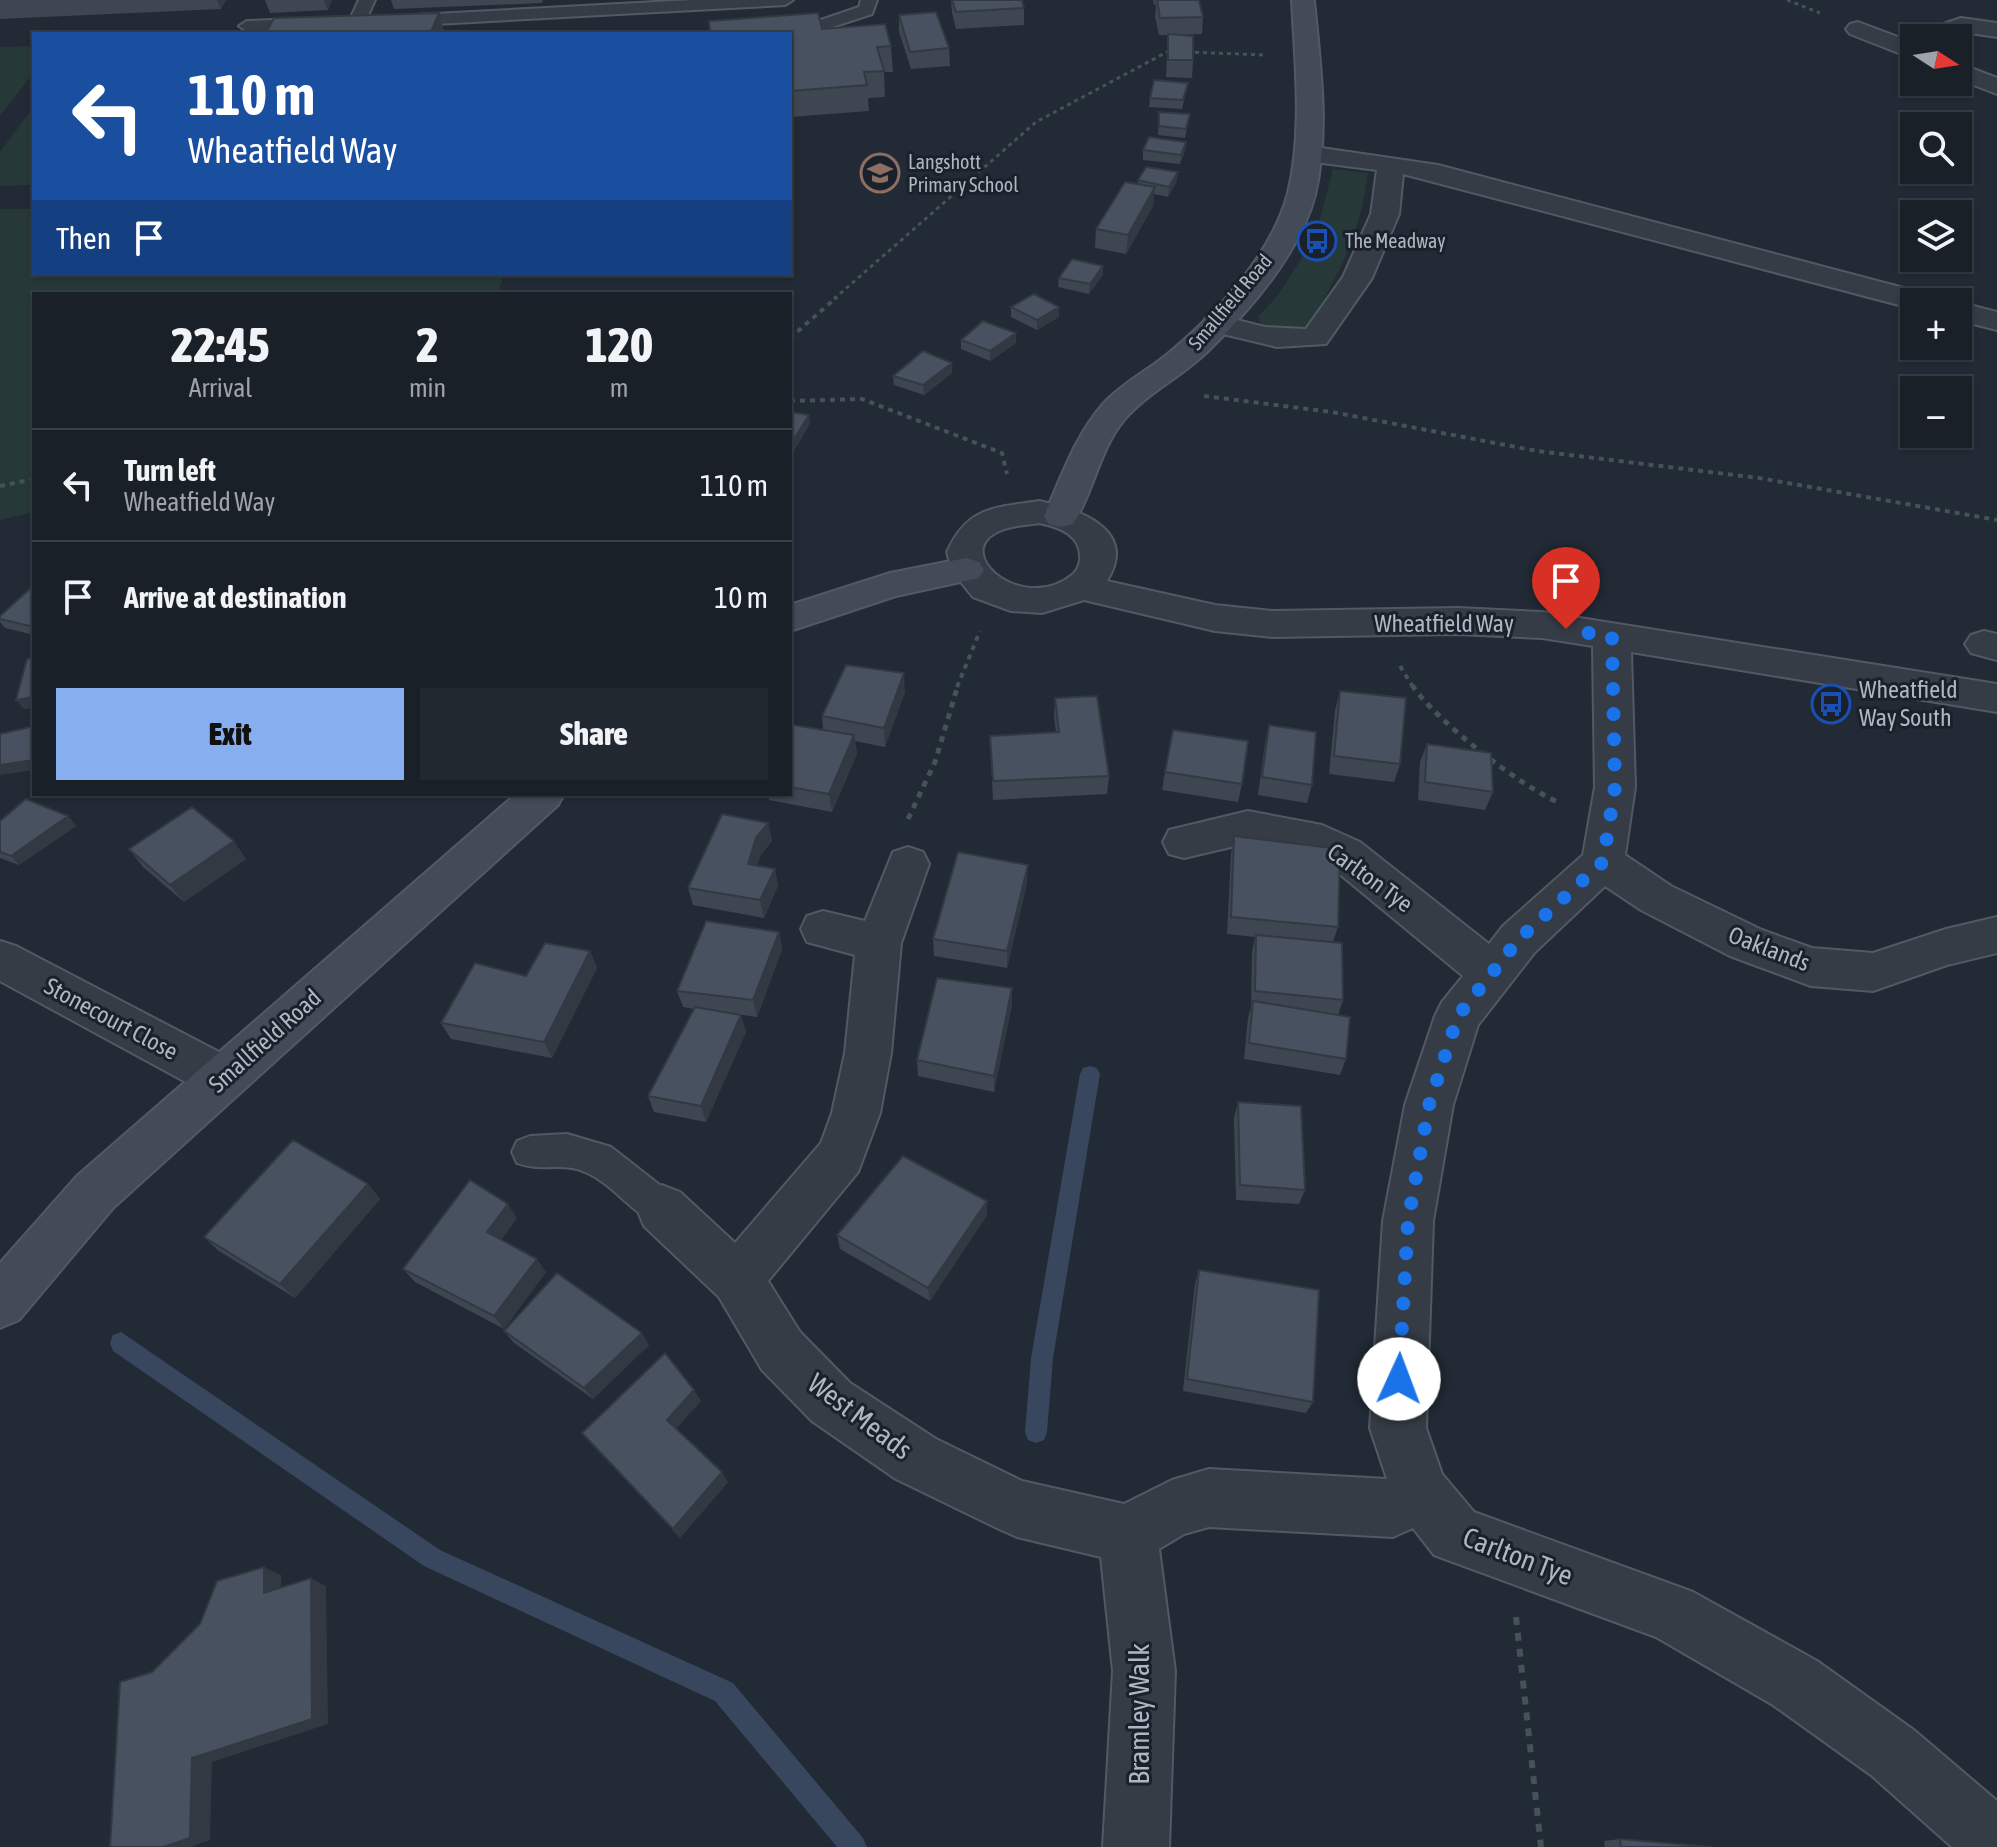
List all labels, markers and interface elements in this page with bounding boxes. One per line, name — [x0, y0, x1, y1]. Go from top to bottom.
north arrow — [1900, 24, 1972, 96]
map controls — [1900, 24, 1972, 448]
text: 110 m — [188, 63, 315, 127]
icon: left — [56, 64, 160, 168]
button: search — [1900, 112, 1972, 184]
text: Wheatfield Way — [188, 129, 397, 171]
place label: Langshott Primary School — [908, 150, 1019, 196]
school or university icon: Langshott Primary School — [859, 152, 901, 194]
button: layers — [1900, 200, 1972, 272]
icon: arrive — [127, 216, 171, 260]
bus stop icon: The Meadway — [1296, 220, 1338, 262]
text: Then — [56, 221, 111, 255]
place label: The Meadway — [1345, 229, 1445, 252]
street label: Smallfield Road — [1183, 249, 1276, 354]
button: + — [1900, 288, 1972, 360]
text: 22:45 — [171, 317, 270, 372]
text: 2 — [416, 317, 439, 372]
text: 120 — [585, 317, 653, 372]
text: Arrival — [189, 373, 252, 403]
text: min — [409, 373, 446, 403]
text: m — [610, 373, 628, 403]
button: − — [1900, 376, 1972, 448]
text: Turn left — [124, 453, 216, 487]
icon: left — [56, 463, 100, 507]
text: 110 m — [700, 468, 768, 502]
text: Wheatfield Way — [124, 487, 275, 517]
pin — [1532, 547, 1600, 629]
icon: arrive — [1544, 559, 1588, 603]
icon: arrive — [56, 575, 100, 619]
text: Arrive at destination — [124, 580, 346, 614]
text: 10 m — [714, 580, 768, 614]
street label: Wheatfield Way — [1374, 610, 1514, 637]
place label: Wheatfield Way South — [1859, 676, 1958, 731]
bus stop icon: Wheatfield Way South — [1810, 683, 1852, 725]
button: Exit — [56, 688, 404, 780]
button: Share — [420, 688, 768, 780]
street label: Carlton Tye — [1323, 838, 1418, 917]
street label: Oaklands — [1725, 921, 1814, 976]
street label: Stonecourt Close — [40, 972, 182, 1065]
street label: Smallfield Road — [203, 983, 326, 1098]
position arrow — [1357, 1337, 1441, 1421]
street label: West Meads — [802, 1367, 918, 1465]
street label: Carlton Tye — [1459, 1520, 1577, 1592]
street label: Bramley Walk — [1123, 1643, 1155, 1785]

